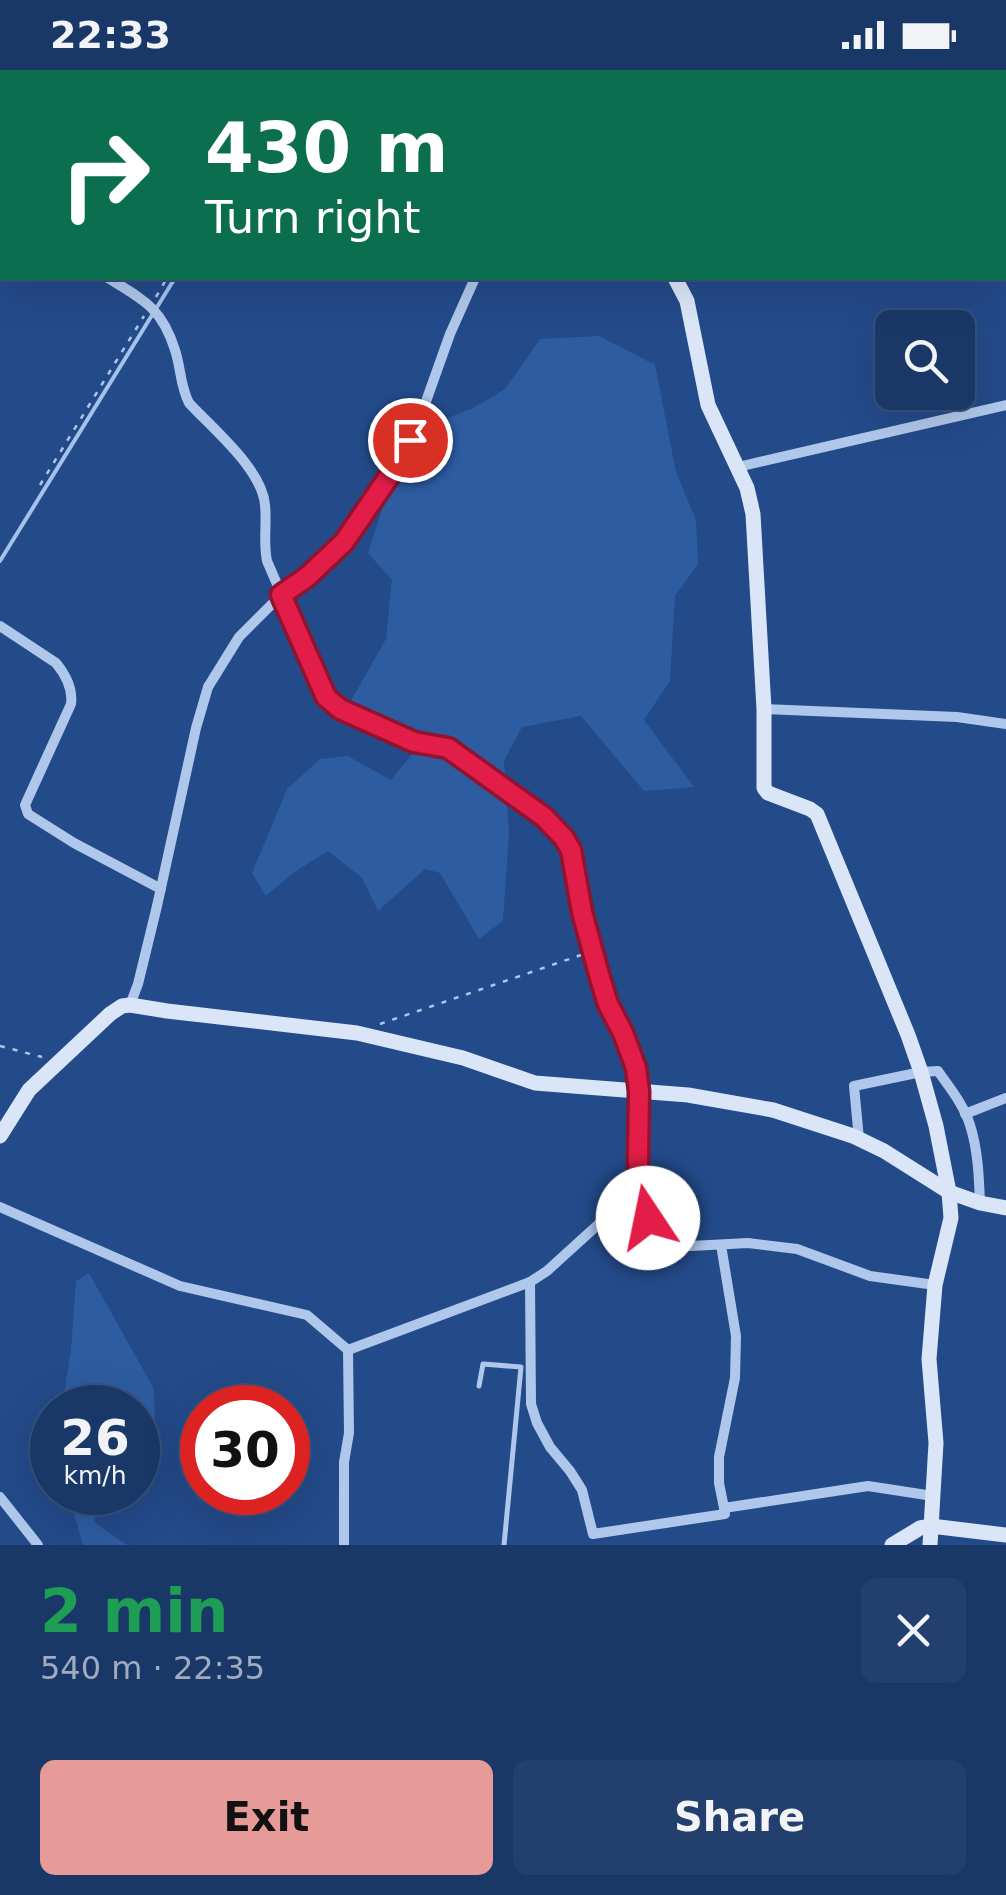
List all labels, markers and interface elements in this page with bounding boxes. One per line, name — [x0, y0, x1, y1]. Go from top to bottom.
text: 22:33 — [50, 13, 171, 57]
text: 430 m — [205, 107, 448, 189]
icon: right — [40, 110, 170, 240]
text: Turn right — [205, 191, 420, 244]
map controls — [875, 310, 975, 410]
button: search — [875, 310, 975, 410]
pin — [368, 398, 453, 483]
icon: arrive — [383, 413, 438, 468]
position arrow — [596, 1166, 700, 1270]
speed limit sign: 30 — [180, 1385, 310, 1515]
text: 26 — [60, 1409, 130, 1467]
text: km/h — [63, 1461, 127, 1490]
text: 2 min — [40, 1576, 228, 1646]
button: close — [861, 1578, 966, 1683]
text: 540 m · 22:35 — [40, 1649, 265, 1687]
button: Exit — [40, 1760, 493, 1875]
button: Share — [513, 1760, 966, 1875]

